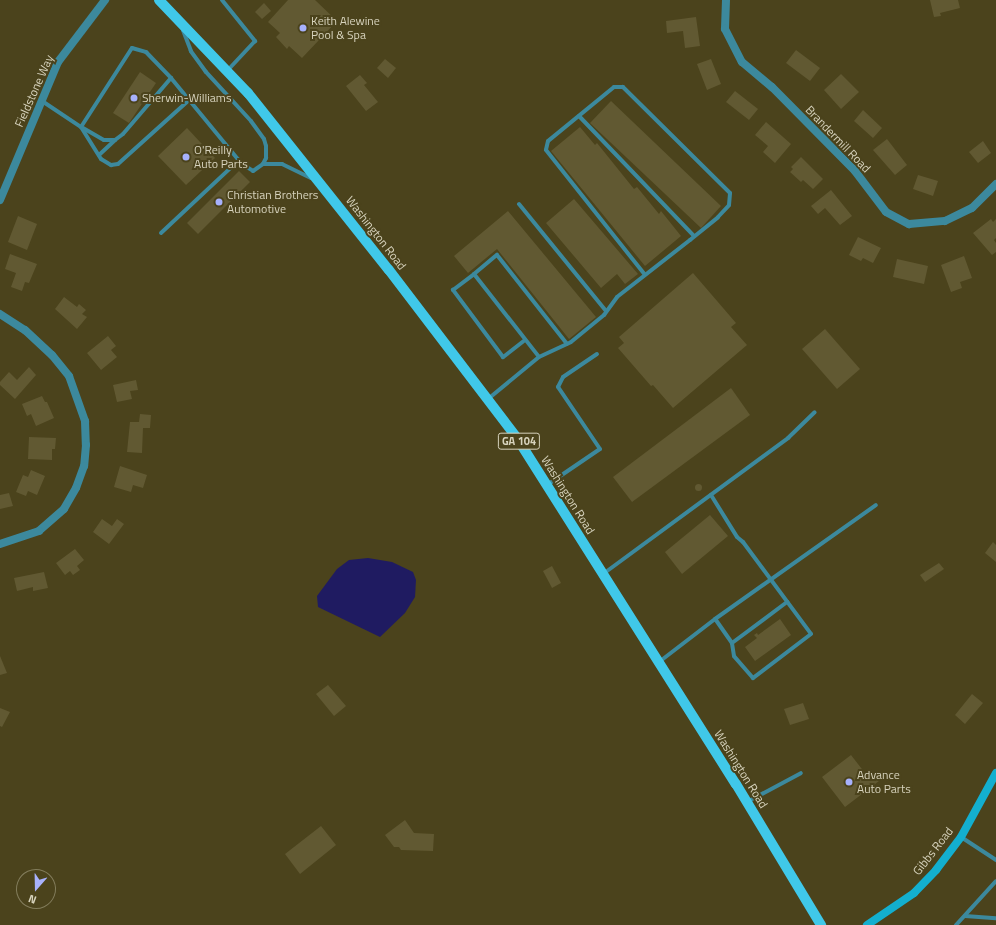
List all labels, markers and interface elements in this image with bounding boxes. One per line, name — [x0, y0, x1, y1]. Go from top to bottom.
place label: Keith Alewine Pool & Spa — [311, 14, 380, 42]
marker: Keith Alewine Pool & Spa — [298, 23, 308, 33]
street label: Fieldstone Way — [12, 53, 56, 129]
place label: Sherwin-Williams — [142, 91, 231, 105]
marker: Sherwin-Williams — [129, 93, 139, 103]
street label: Brandermill Road — [802, 103, 874, 175]
place label: O'Reilly Auto Parts — [194, 143, 248, 171]
marker: O'Reilly Auto Parts — [181, 152, 191, 162]
place label: Christian Brothers Automotive — [227, 188, 318, 216]
street label: Washington Road — [343, 193, 409, 273]
marker: Christian Brothers Automotive — [214, 197, 224, 207]
road number: GA 104 — [497, 432, 541, 450]
street label: Washington Road — [538, 453, 598, 537]
street label: Washington Road — [711, 727, 771, 811]
place label: Advance Auto Parts — [857, 768, 911, 796]
marker: Advance Auto Parts — [844, 777, 854, 787]
street label: Gibbs Road — [910, 824, 956, 878]
north arrow — [16, 869, 56, 909]
text: N — [26, 891, 39, 908]

